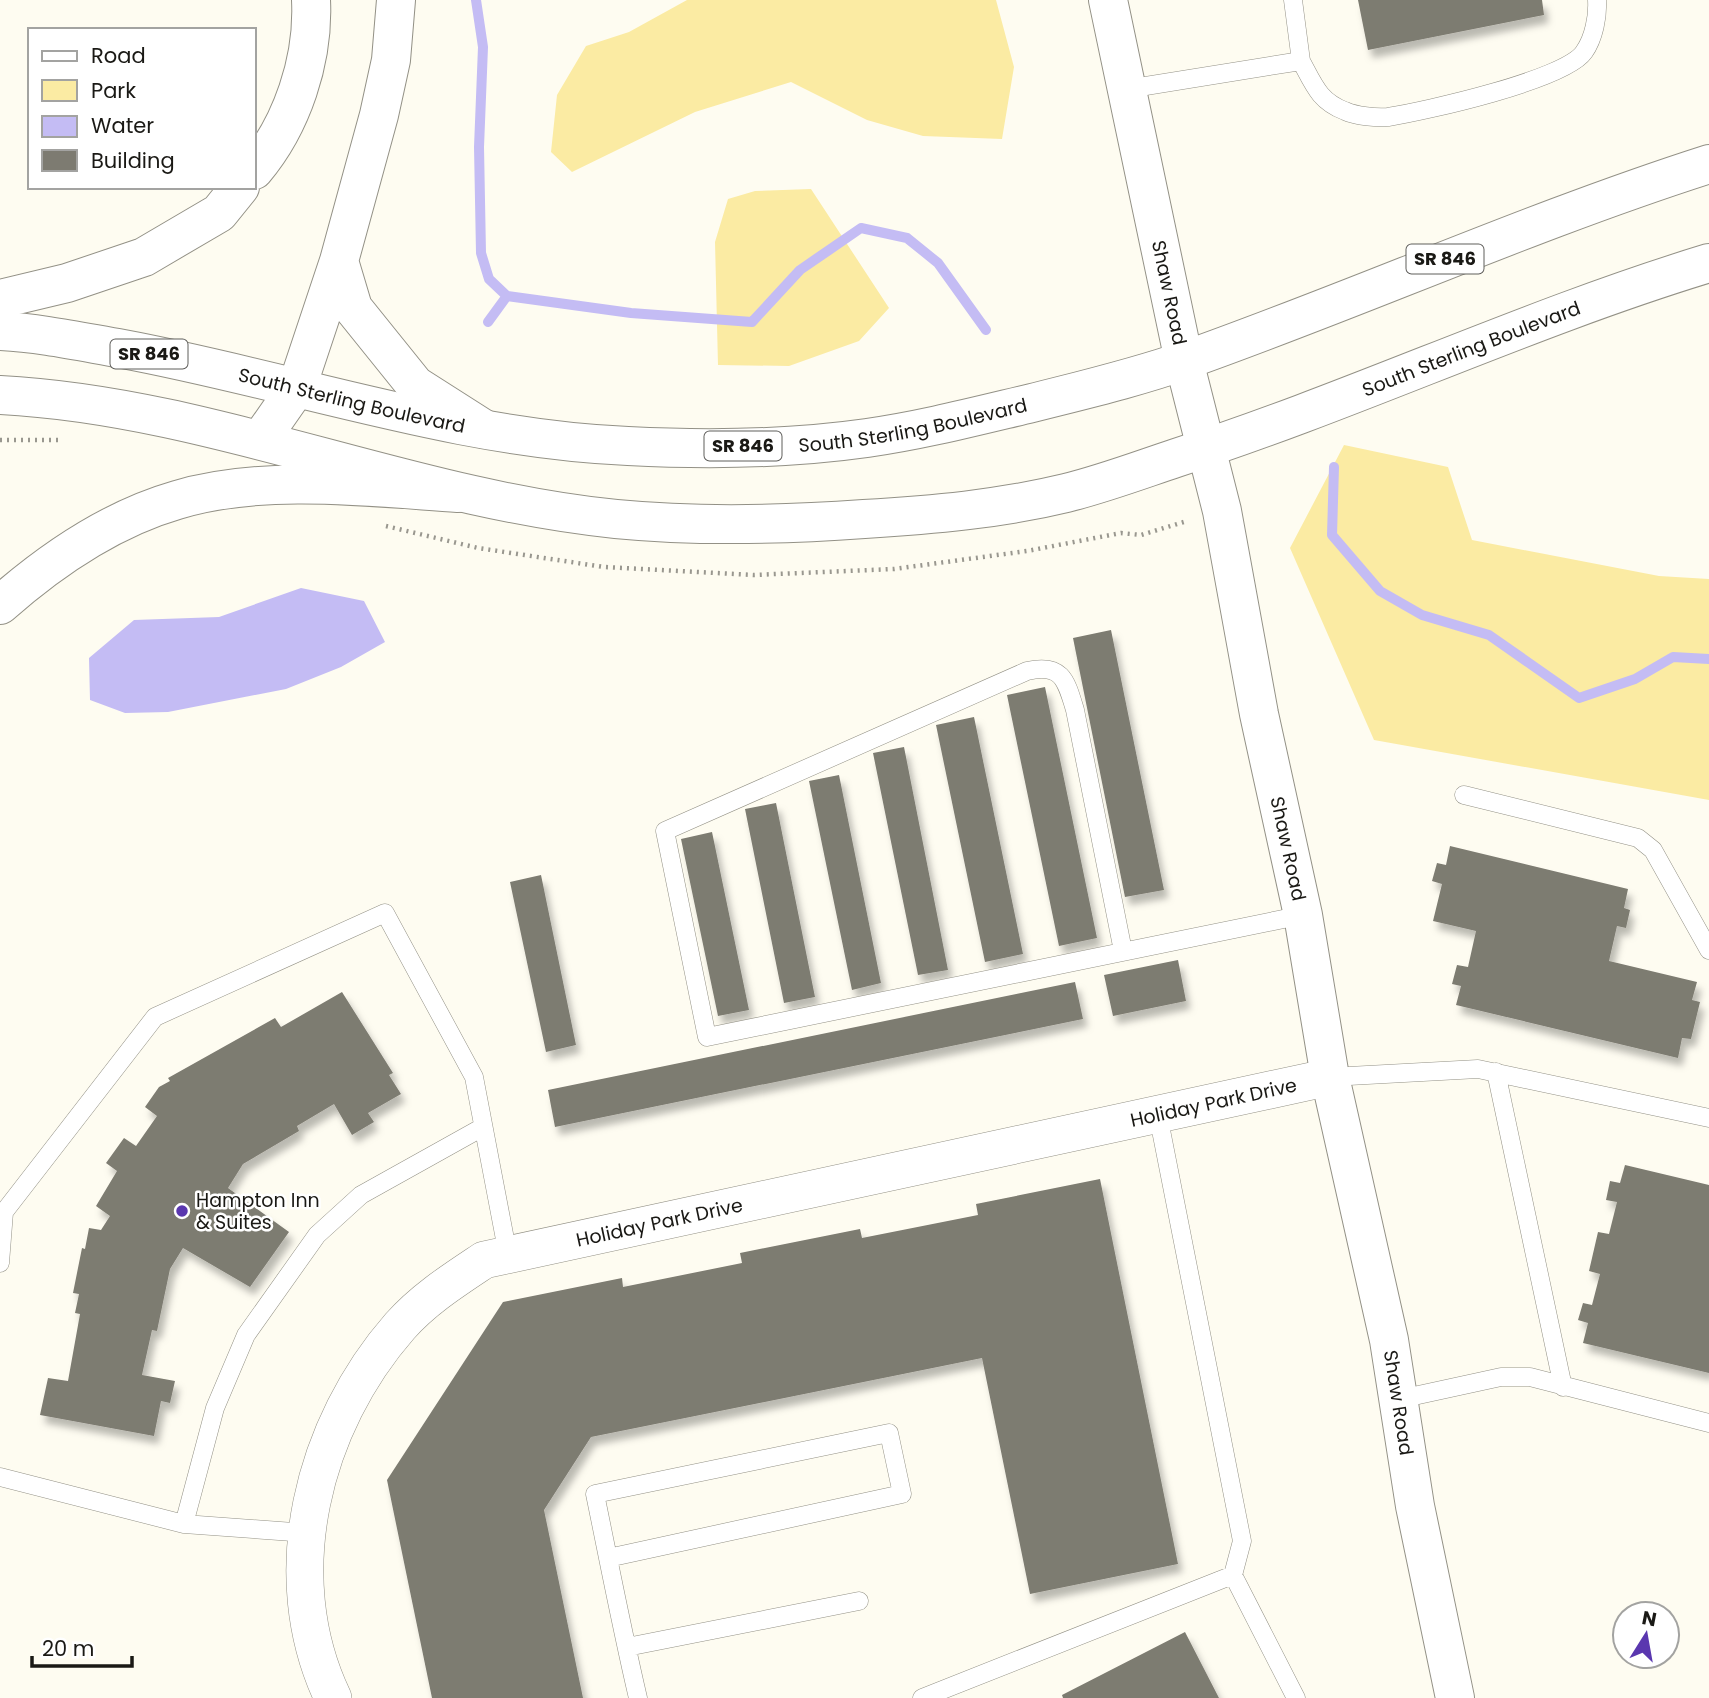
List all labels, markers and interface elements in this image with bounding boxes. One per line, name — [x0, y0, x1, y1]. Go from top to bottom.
legend — [28, 28, 256, 189]
text: Road — [91, 41, 146, 70]
text: Park — [91, 76, 136, 105]
text: Water — [91, 111, 154, 140]
text: Building — [91, 146, 175, 175]
street label: Shaw Road — [1145, 238, 1193, 347]
road number: SR 846 — [1406, 244, 1484, 274]
street label: South Sterling Boulevard — [1358, 295, 1584, 403]
road number: SR 846 — [110, 340, 188, 368]
street label: South Sterling Boulevard — [236, 361, 468, 440]
street label: South Sterling Boulevard — [798, 392, 1030, 459]
road number: SR 846 — [704, 432, 782, 461]
street label: Shaw Road — [1263, 794, 1313, 904]
street label: Holiday Park Drive — [1128, 1072, 1299, 1134]
place label: Hampton Inn & Suites — [196, 1187, 320, 1236]
street label: Holiday Park Drive — [574, 1191, 745, 1254]
marker: Hampton Inn & Suites — [174, 1203, 190, 1219]
street label: Shaw Road — [1377, 1348, 1420, 1457]
north arrow — [1611, 1600, 1681, 1670]
text: N — [1640, 1604, 1659, 1633]
scale bar — [32, 1624, 131, 1668]
text: 20 m — [42, 1634, 95, 1663]

